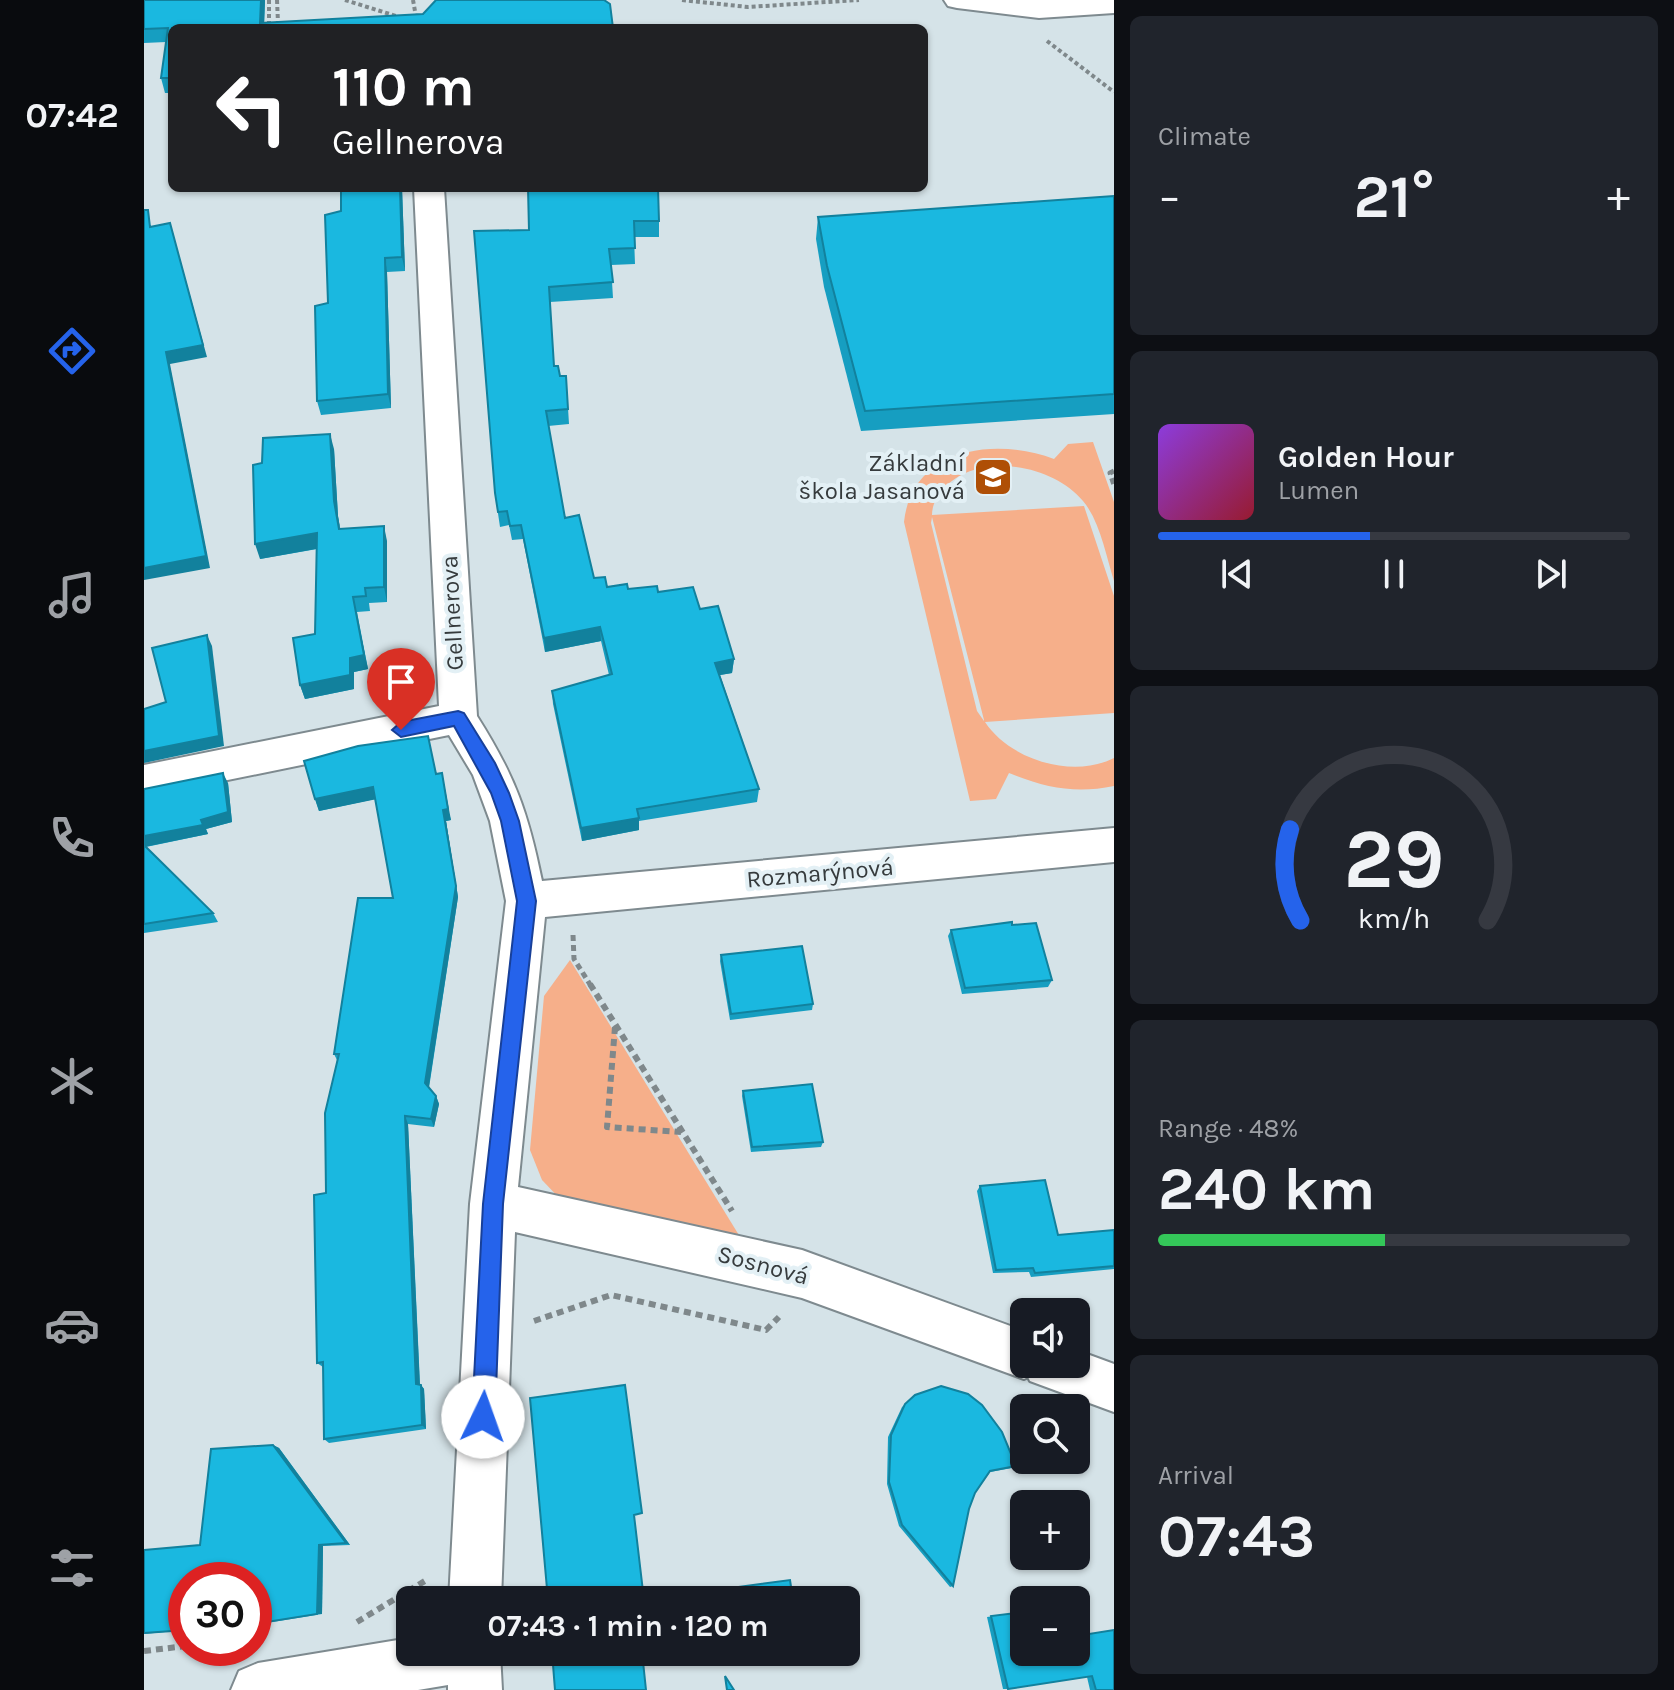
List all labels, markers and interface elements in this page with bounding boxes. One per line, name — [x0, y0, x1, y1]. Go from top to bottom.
text: 110 m — [332, 54, 475, 119]
icon: left — [200, 56, 304, 160]
text: 07:42 — [25, 94, 119, 136]
text: Gellnerova — [332, 121, 505, 163]
text: Climate — [1158, 121, 1251, 152]
text: 21° — [1354, 162, 1435, 232]
text: − — [1158, 171, 1181, 222]
text: + — [1607, 171, 1630, 222]
icon: directions — [44, 323, 100, 379]
text: Golden Hour — [1278, 439, 1454, 475]
place label: Základní škola Jasanová — [799, 449, 966, 505]
school or university icon: Základní škola Jasanová — [972, 456, 1014, 498]
text: Lumen — [1278, 475, 1359, 506]
icon: previous — [1215, 552, 1259, 596]
icon: pause — [1372, 552, 1416, 596]
icon: next — [1529, 552, 1573, 596]
street label: Gellnerova — [435, 555, 469, 671]
icon: music — [44, 567, 100, 623]
pin — [367, 648, 435, 730]
icon: arrive — [379, 660, 423, 704]
icon: phone — [44, 810, 100, 866]
text: 29 — [1343, 811, 1445, 908]
street label: Rozmarýnová — [745, 853, 895, 893]
text: km/h — [1358, 902, 1430, 935]
icon: climate — [44, 1053, 100, 1109]
text: Range · 48% — [1158, 1113, 1298, 1144]
text: 240 km — [1158, 1154, 1376, 1224]
street label: Sosnová — [714, 1239, 812, 1291]
icon: car — [44, 1297, 100, 1353]
map controls — [1010, 1298, 1090, 1666]
button: sound — [1010, 1298, 1090, 1378]
position arrow — [441, 1375, 525, 1459]
button: search — [1010, 1394, 1090, 1474]
text: Arrival — [1158, 1460, 1234, 1491]
button: + — [1010, 1490, 1090, 1570]
text: 07:43 — [1158, 1501, 1315, 1571]
icon: filters — [44, 1540, 100, 1596]
speed limit sign: 30 — [168, 1562, 272, 1666]
button: − — [1010, 1586, 1090, 1666]
text: 07:43 · 1 min · 120 m — [488, 1608, 768, 1644]

